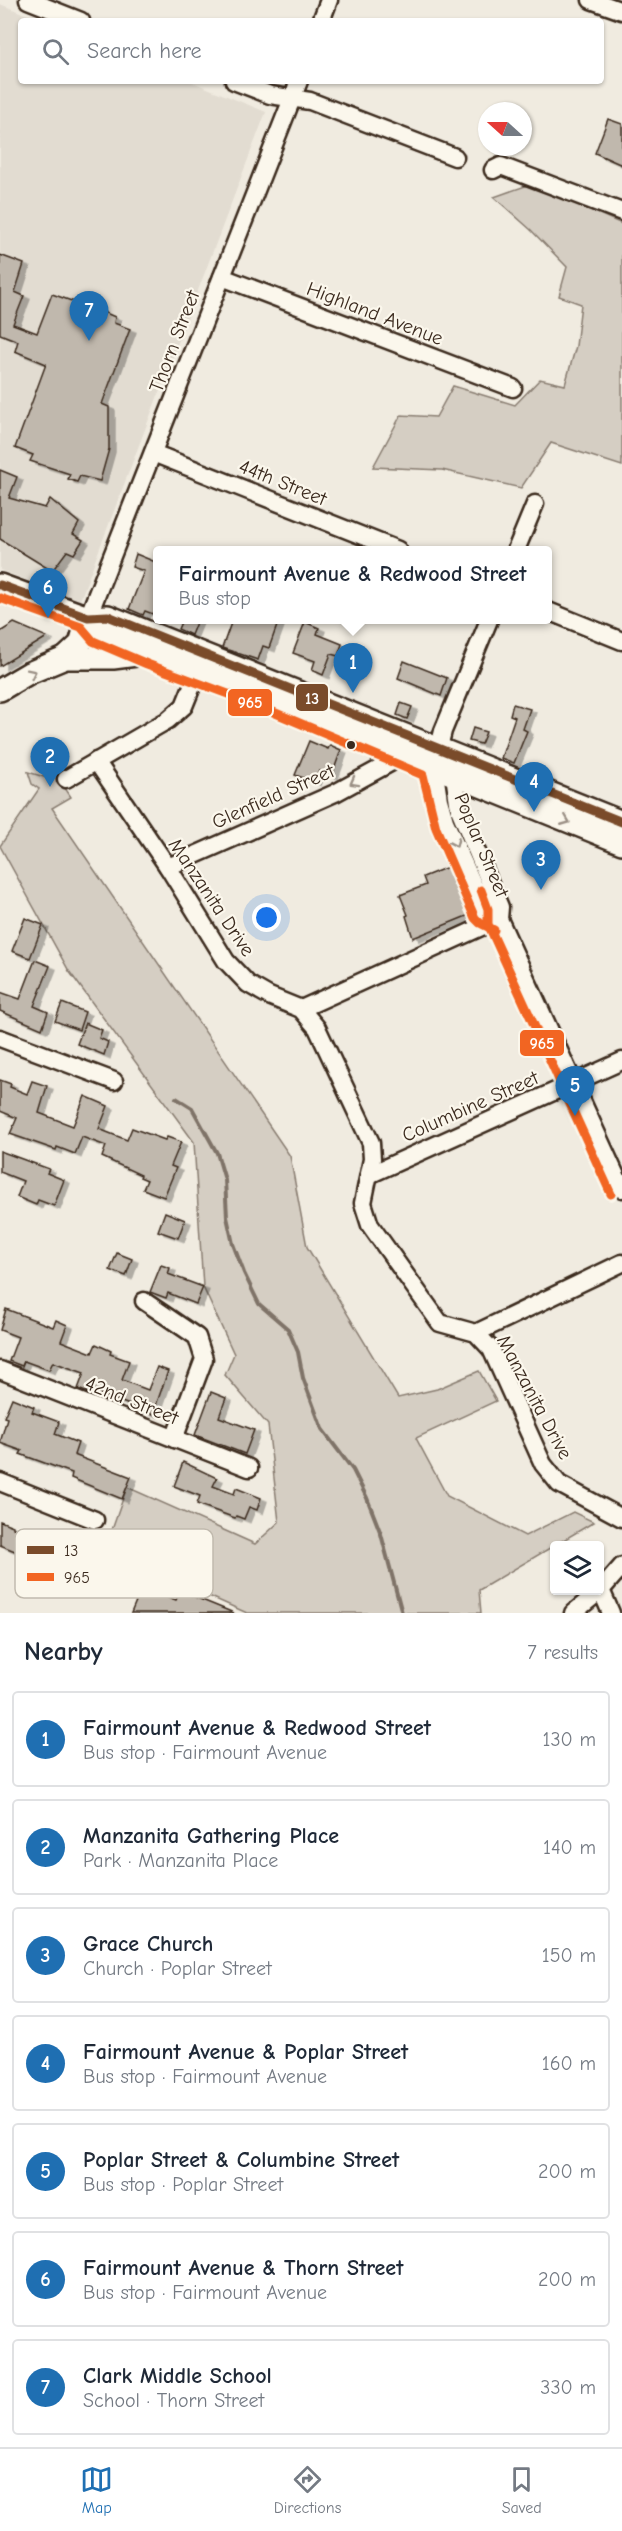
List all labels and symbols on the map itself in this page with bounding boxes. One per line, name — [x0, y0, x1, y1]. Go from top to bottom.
north arrow — [478, 102, 532, 156]
street label: Highland Avenue — [303, 277, 446, 350]
street label: Thorn Street — [144, 286, 205, 395]
pin: 7 — [70, 292, 109, 341]
street label: 44th Street — [236, 454, 331, 511]
pin: 6 — [28, 568, 68, 618]
pin: 1 — [334, 644, 372, 693]
one-way arrow — [25, 668, 36, 680]
line badge: 13 — [295, 683, 329, 712]
line badge: 965 — [227, 688, 273, 717]
text: 13 — [305, 690, 319, 708]
text: 965 — [237, 694, 263, 712]
pin: 2 — [31, 738, 70, 787]
unlabelled marker — [345, 739, 357, 751]
street label: Glenfield Street — [208, 759, 339, 834]
pin: 4 — [514, 762, 554, 812]
one-way arrow — [350, 775, 360, 786]
street label: Poplar Street — [449, 790, 514, 902]
one-way arrow — [560, 814, 571, 826]
street label: Manzanita Drive — [164, 834, 260, 961]
one-way arrow — [448, 836, 460, 847]
pin: 3 — [522, 840, 560, 890]
your location — [252, 903, 281, 932]
line badge: 965 — [519, 1029, 565, 1057]
text: 965 — [529, 1035, 555, 1053]
street label: Columbine Street — [398, 1066, 543, 1147]
pin: 5 — [556, 1066, 594, 1116]
street label: Manzanita Drive — [492, 1331, 577, 1463]
street label: 42nd Street — [82, 1371, 183, 1430]
legend — [15, 1529, 213, 1598]
text: 13 — [64, 1542, 78, 1560]
text: 965 — [64, 1569, 90, 1587]

